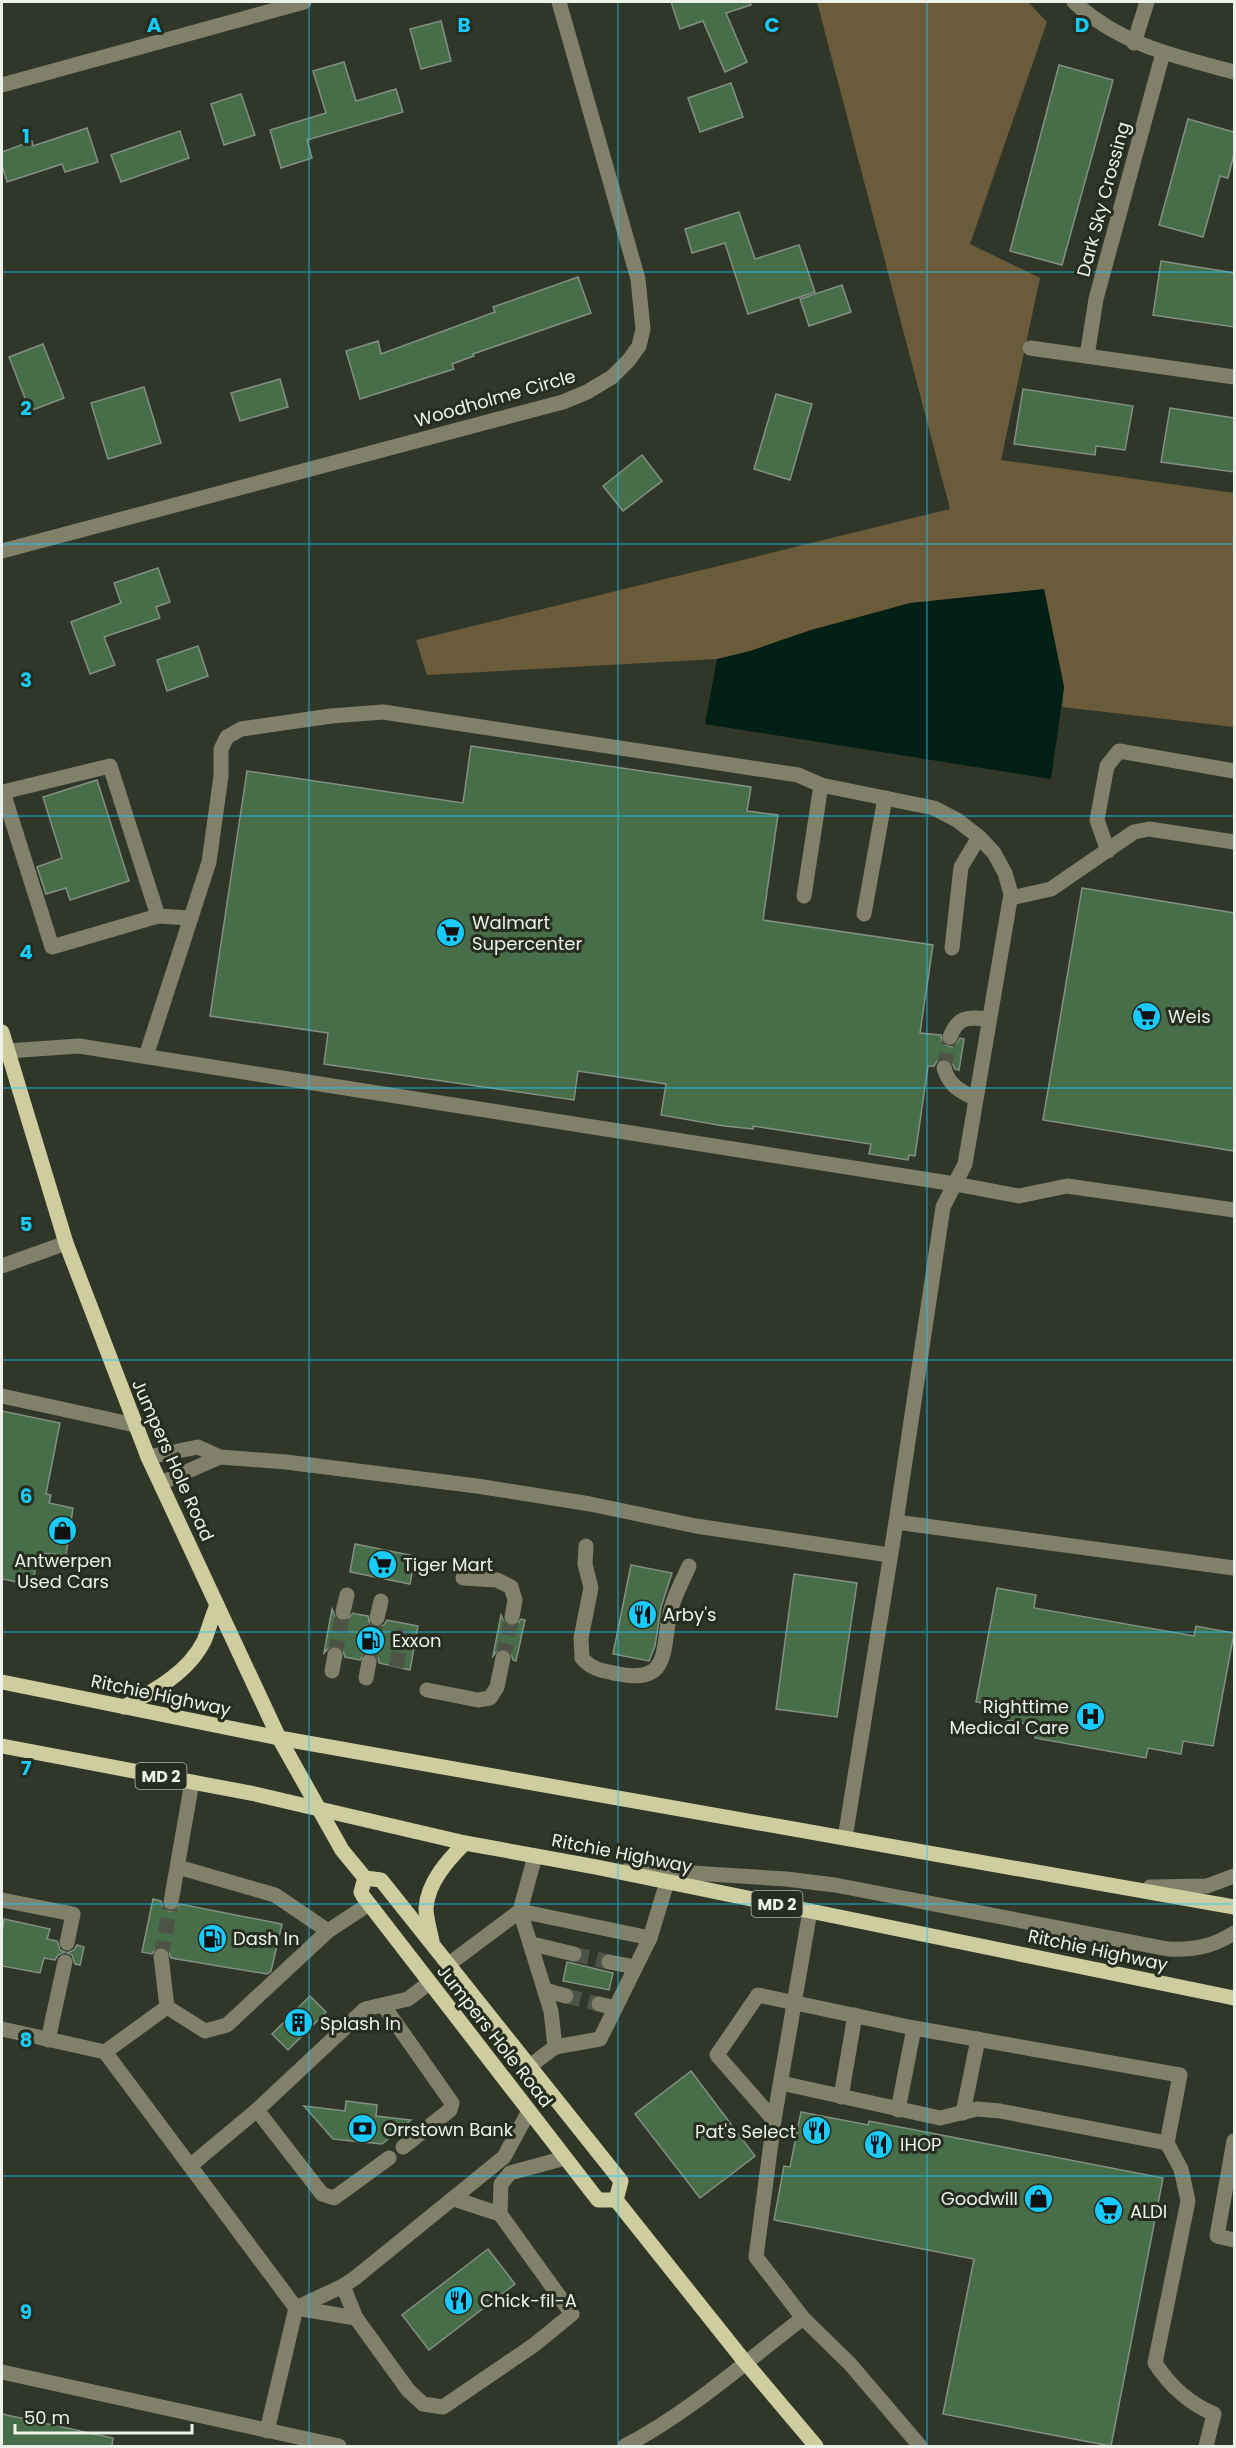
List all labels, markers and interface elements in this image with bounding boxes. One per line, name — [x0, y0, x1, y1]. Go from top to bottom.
text: A — [147, 11, 162, 39]
text: B — [457, 11, 471, 39]
text: C — [764, 11, 780, 39]
text: D — [1075, 11, 1089, 39]
street label: Dark Sky Crossing — [1070, 119, 1136, 279]
text: 1 — [22, 122, 30, 150]
street label: Woodholme Circle — [412, 363, 578, 433]
text: 2 — [20, 394, 32, 422]
text: 3 — [20, 666, 32, 694]
place label: Walmart Supercenter — [472, 910, 582, 956]
supermarket icon: Walmart Supercenter — [435, 916, 467, 948]
text: 4 — [19, 938, 33, 966]
supermarket icon: Weis — [1131, 1000, 1163, 1032]
place label: Weis — [1168, 1004, 1211, 1029]
text: 5 — [20, 1210, 33, 1238]
street label: Jumpers Hole Road — [126, 1375, 220, 1545]
text: 6 — [20, 1482, 32, 1510]
shop icon: Antwerpen Used Cars — [47, 1515, 79, 1547]
place label: Antwerpen Used Cars — [14, 1548, 112, 1594]
supermarket icon: Tiger Mart — [366, 1548, 398, 1580]
place label: Tiger Mart — [403, 1552, 493, 1577]
restaurant icon: Arby's — [626, 1598, 658, 1630]
place label: Arby's — [663, 1602, 716, 1627]
fuel station icon: Exxon — [355, 1624, 387, 1656]
place label: Exxon — [392, 1628, 442, 1653]
street label: Ritchie Highway — [89, 1668, 233, 1722]
place label: Righttime Medical Care — [949, 1694, 1069, 1740]
hospital icon: Righttime Medical Care — [1074, 1700, 1106, 1732]
text: 7 — [21, 1754, 32, 1782]
road number: MD 2 — [136, 1763, 186, 1789]
street label: Ritchie Highway — [550, 1827, 694, 1879]
road number: MD 2 — [752, 1891, 802, 1917]
fuel station icon: Dash In — [196, 1922, 228, 1954]
street label: Ritchie Highway — [1026, 1923, 1170, 1977]
place label: Dash In — [233, 1926, 300, 1951]
street label: Jumpers Hole Road — [431, 1959, 559, 2113]
building icon: Splash In — [283, 2007, 315, 2039]
place label: Splash In — [320, 2011, 401, 2036]
text: 8 — [20, 2026, 32, 2054]
bank icon: Orrstown Bank — [346, 2113, 378, 2145]
restaurant icon: Pat's Select — [801, 2115, 833, 2147]
place label: Orrstown Bank — [383, 2117, 514, 2142]
place label: Pat's Select — [695, 2119, 796, 2144]
restaurant icon: IHOP — [863, 2128, 895, 2160]
place label: IHOP — [900, 2132, 941, 2157]
shop icon: Goodwill — [1023, 2182, 1055, 2214]
place label: Goodwill — [941, 2186, 1018, 2211]
supermarket icon: ALDI — [1093, 2195, 1125, 2227]
place label: ALDI — [1130, 2199, 1167, 2224]
restaurant icon: Chick-fil-A — [443, 2284, 475, 2316]
place label: Chick-fil-A — [480, 2288, 577, 2313]
text: 9 — [20, 2298, 32, 2326]
scale bar — [15, 2397, 192, 2435]
text: 50 m — [24, 2405, 70, 2430]

